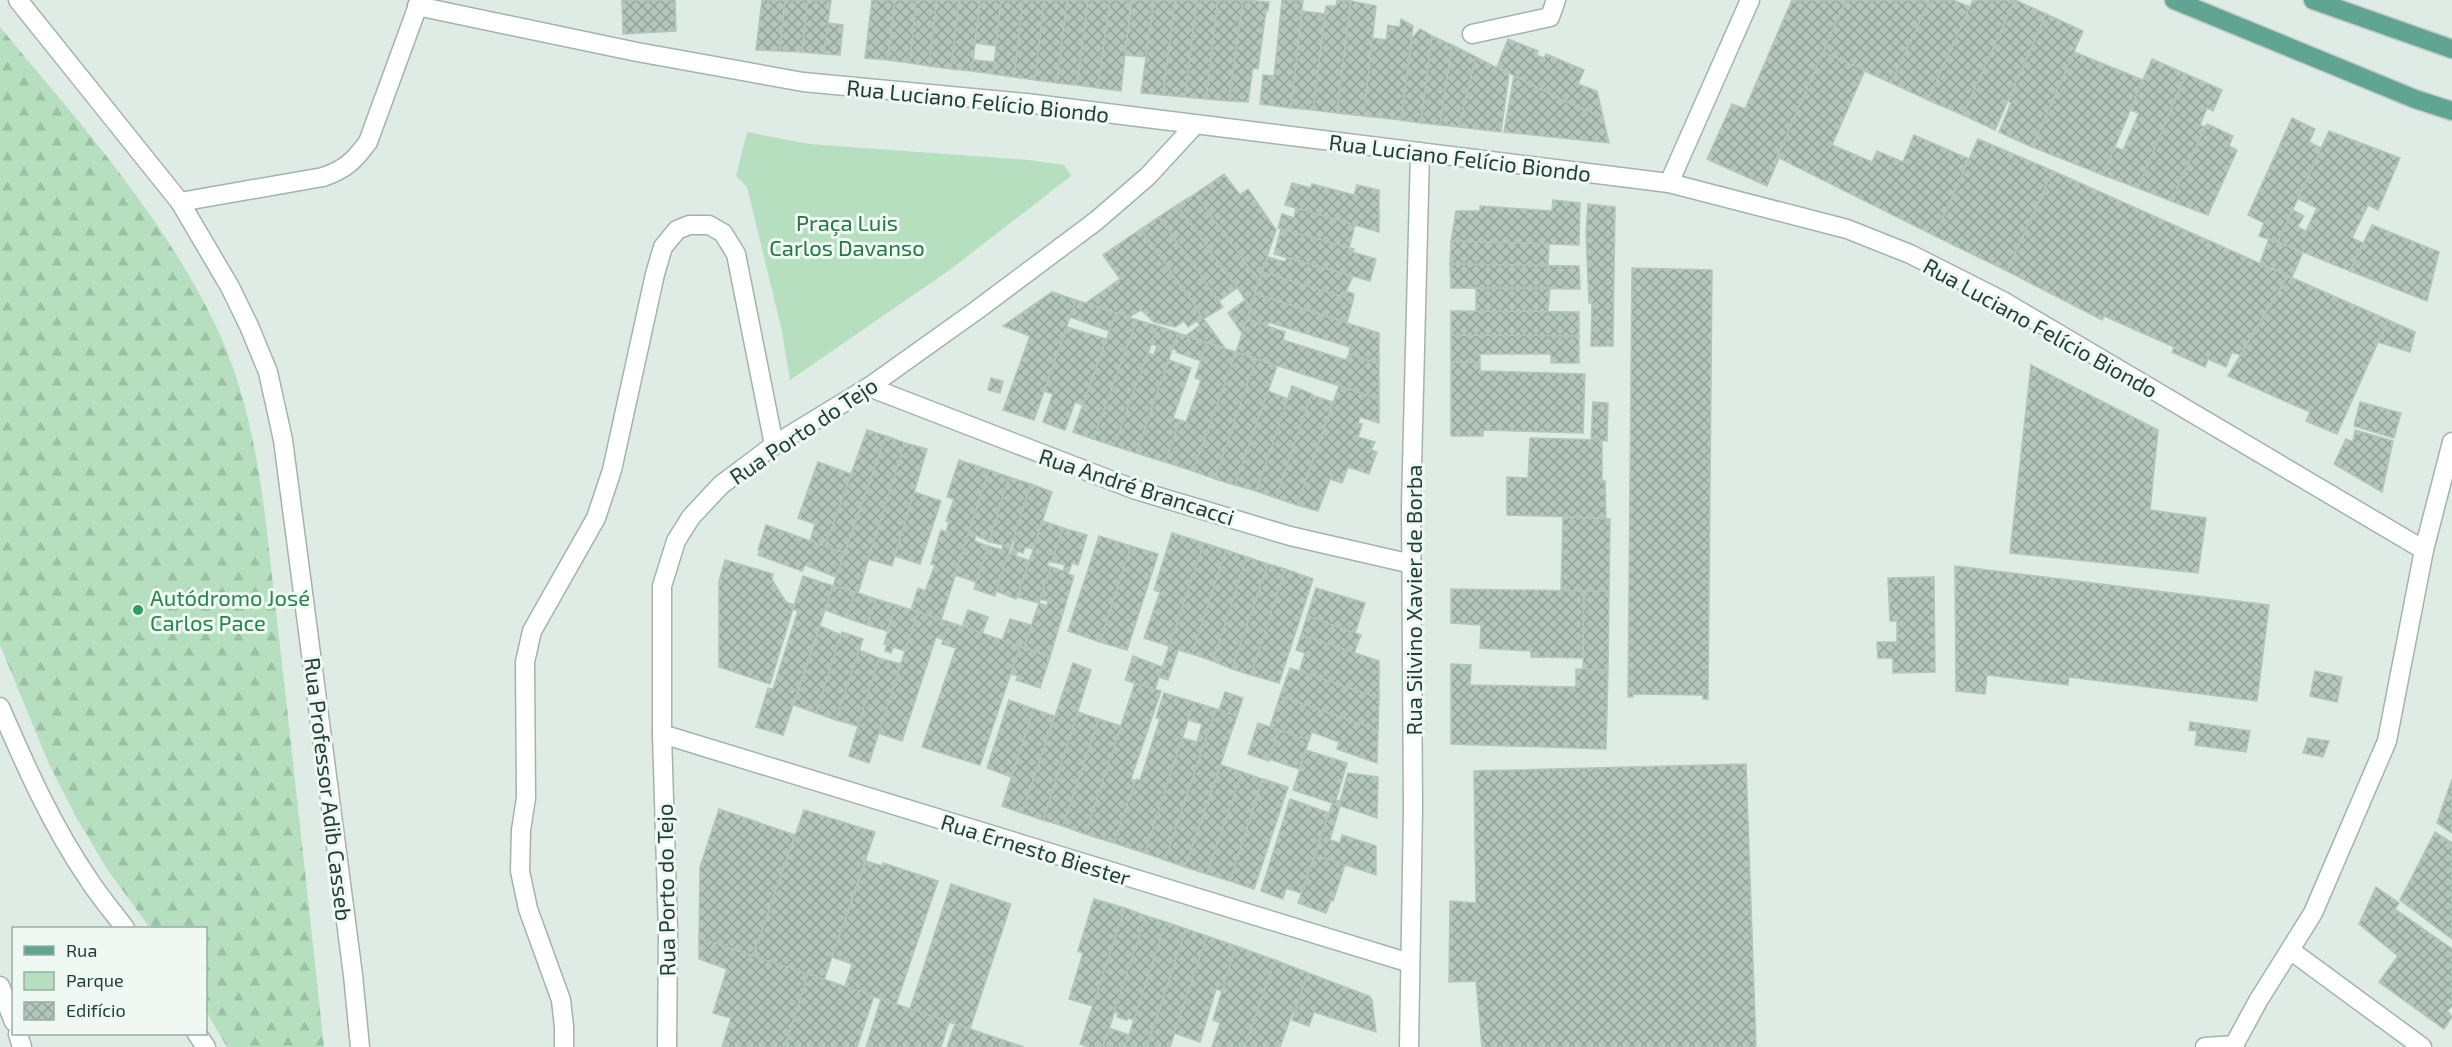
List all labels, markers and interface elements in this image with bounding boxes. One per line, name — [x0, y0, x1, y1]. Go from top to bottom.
street label: Rua Luciano Felício Biondo — [845, 73, 1111, 127]
street label: Rua Luciano Felício Biondo — [1327, 128, 1593, 186]
park label: Praça Luis Carlos Davanso — [769, 209, 925, 260]
street label: Rua Luciano Felício Biondo — [1919, 252, 2163, 402]
street label: Rua Porto do Tejo — [724, 371, 882, 490]
street label: Rua André Brancacci — [1036, 442, 1238, 530]
street label: Rua Silvino Xavier de Borba — [1400, 465, 1426, 735]
place label: Autódromo José Carlos Pace — [150, 584, 310, 635]
marker: Autódromo José Carlos Pace — [131, 603, 145, 617]
street label: Rua Professor Adib Casseb — [300, 656, 358, 922]
street label: Rua Porto do Tejo — [650, 803, 681, 977]
street label: Rua Ernesto Biester — [938, 808, 1134, 890]
legend — [12, 927, 207, 1035]
text: Rua — [66, 939, 97, 961]
text: Parque — [66, 969, 124, 991]
text: Edifício — [66, 999, 126, 1021]

